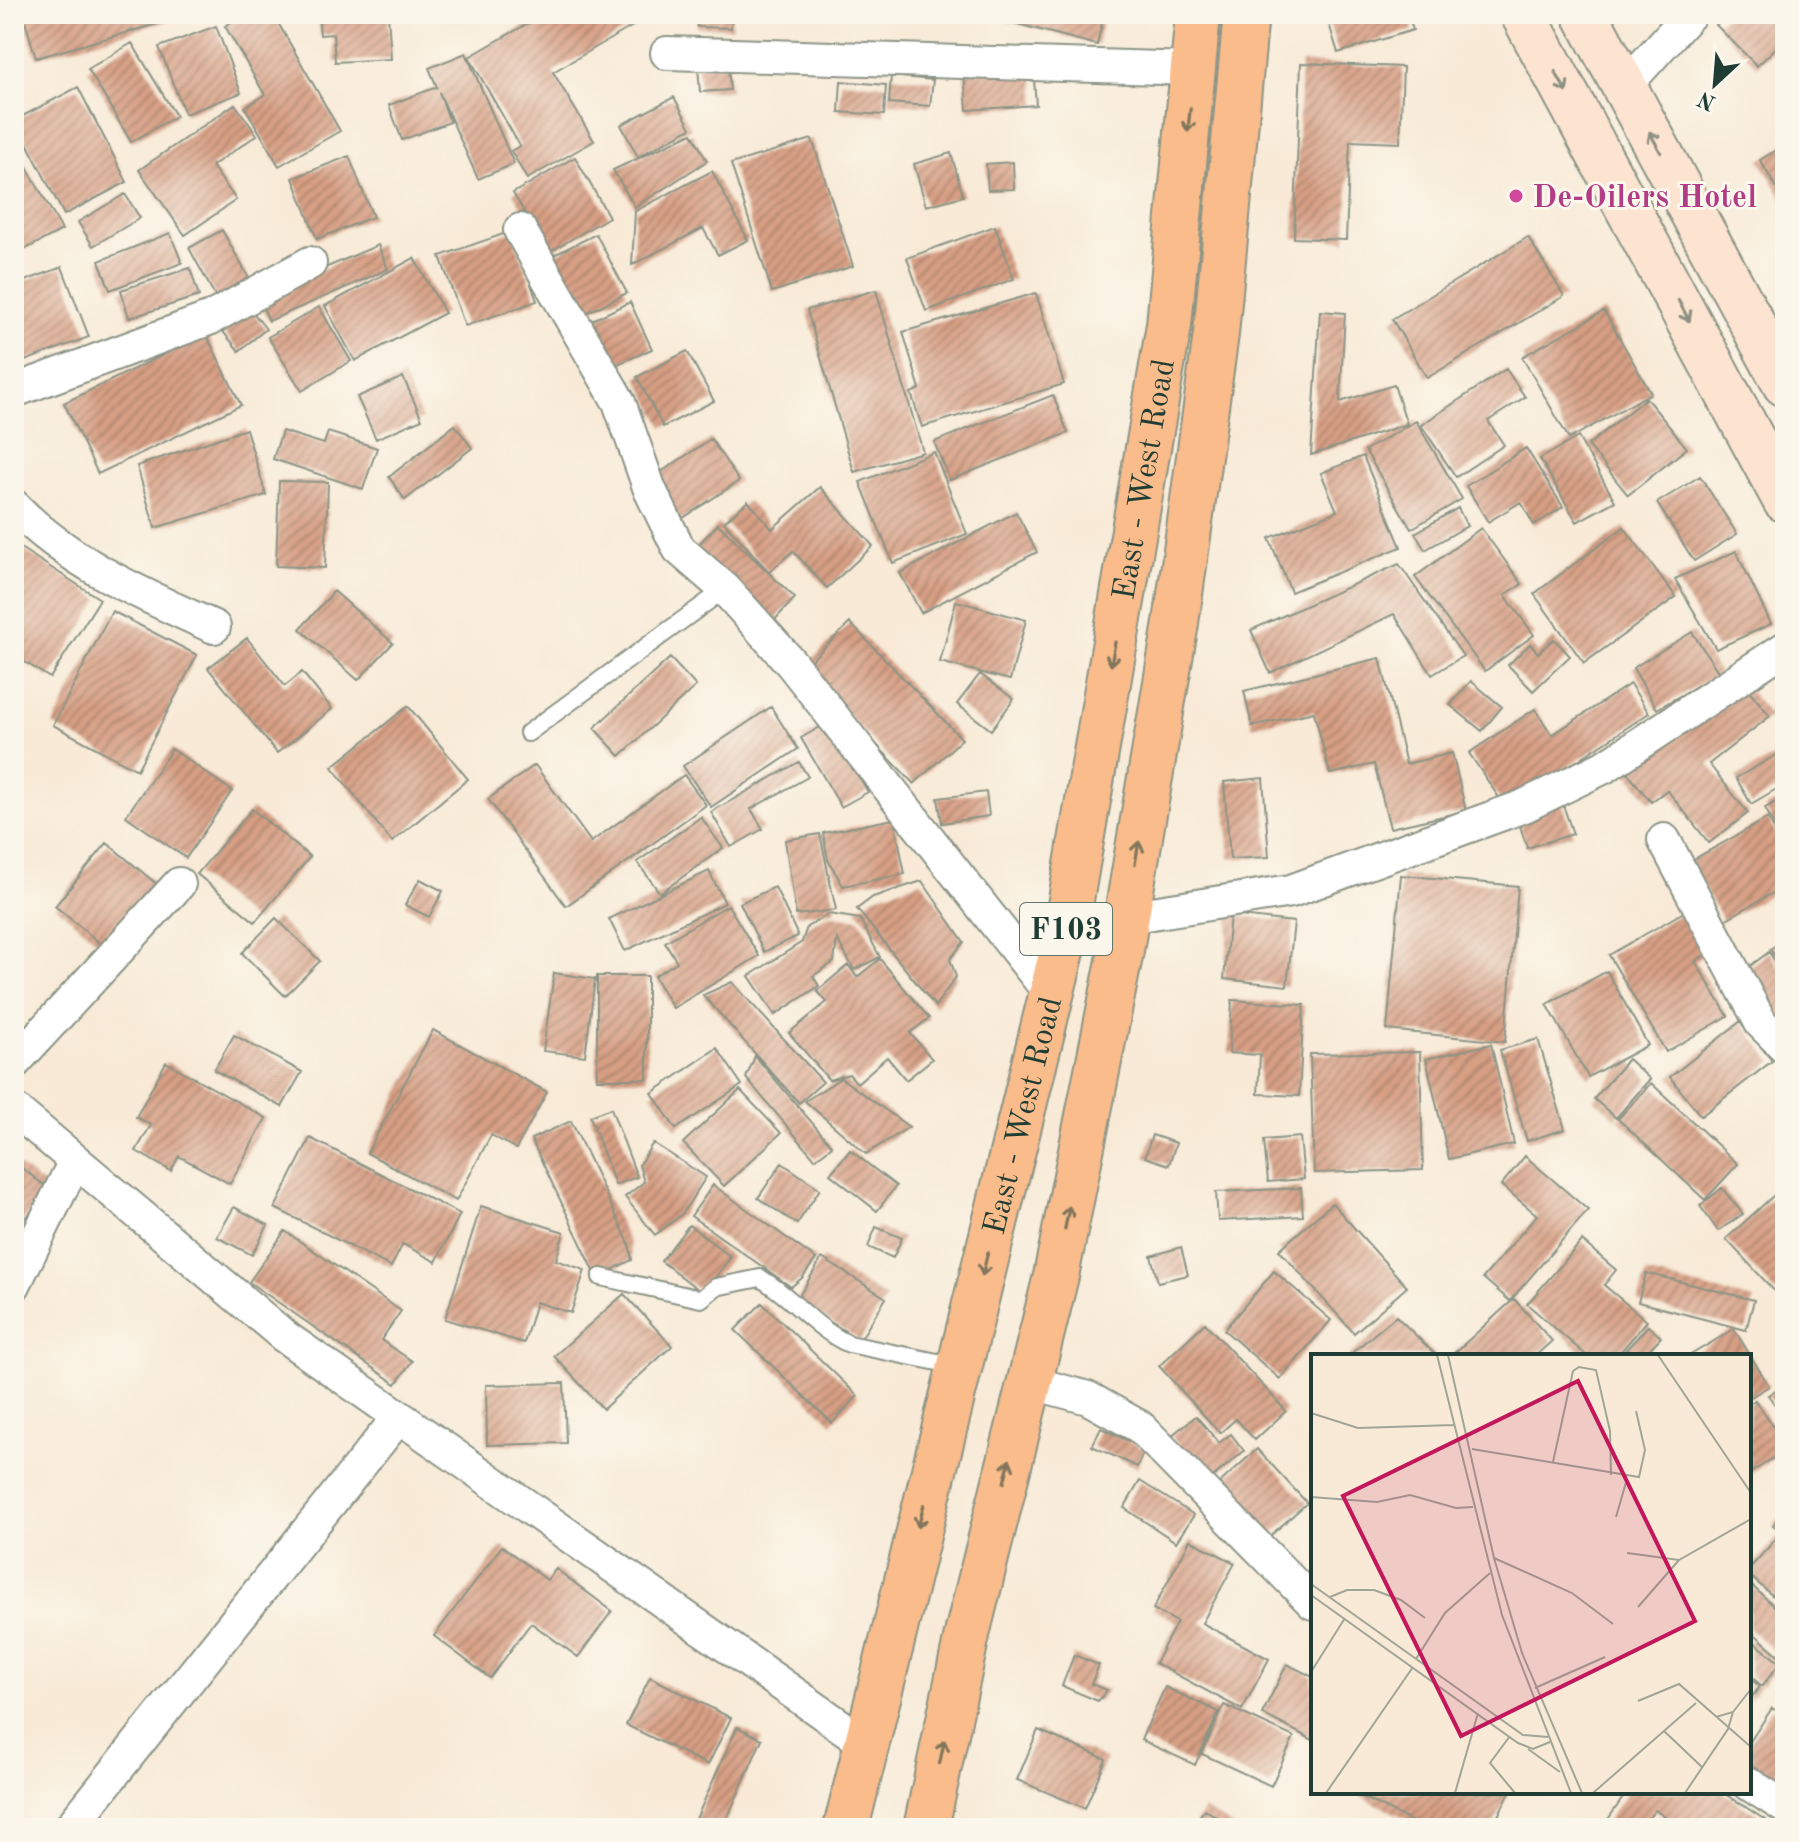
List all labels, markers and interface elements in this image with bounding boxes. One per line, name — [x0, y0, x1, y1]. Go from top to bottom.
north arrow — [1675, 44, 1755, 124]
one-way arrow — [1553, 70, 1569, 94]
text: N — [1695, 87, 1719, 114]
one-way arrow — [1181, 106, 1196, 132]
one-way arrow — [1647, 131, 1663, 155]
place label: De-Oilers Hotel — [1532, 183, 1757, 215]
marker: De-Oilers Hotel — [1507, 187, 1525, 205]
one-way arrow — [1676, 299, 1692, 323]
street label: East - West Road — [1109, 357, 1182, 603]
one-way arrow — [1105, 641, 1120, 666]
one-way arrow — [1131, 841, 1146, 866]
road number: F103 — [1020, 903, 1112, 955]
street label: East - West Road — [980, 994, 1069, 1238]
one-way arrow — [1060, 1206, 1075, 1232]
one-way arrow — [976, 1251, 991, 1277]
inset map — [1311, 1354, 1751, 1794]
one-way arrow — [1001, 1459, 1016, 1485]
one-way arrow — [913, 1503, 928, 1529]
one-way arrow — [935, 1739, 950, 1765]

